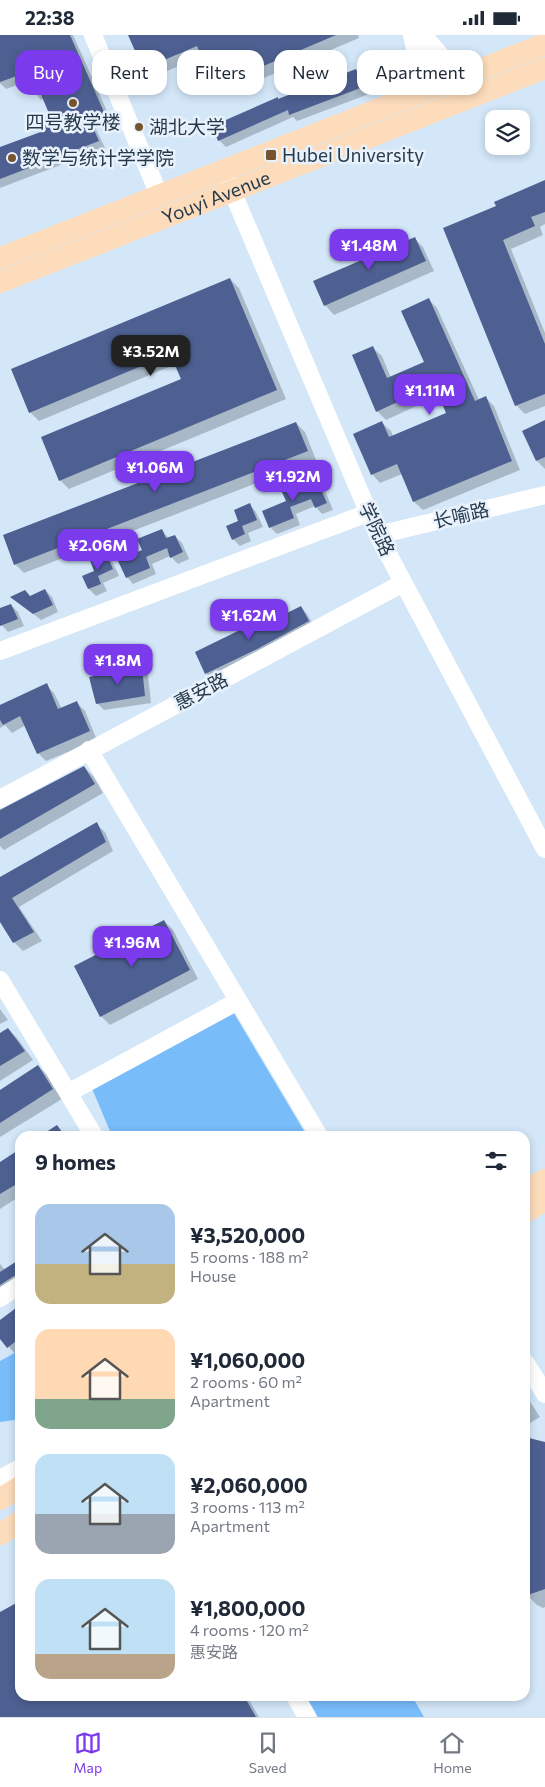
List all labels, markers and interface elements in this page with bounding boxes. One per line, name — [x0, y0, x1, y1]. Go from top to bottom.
text: 22:38 — [25, 6, 74, 29]
chip: Buy — [15, 50, 82, 95]
chip: Rent — [92, 50, 167, 95]
chip: Filters — [177, 50, 264, 95]
chip: New — [274, 50, 347, 95]
chip: Apartment — [357, 50, 483, 95]
marker: 四号教学楼 — [67, 97, 79, 109]
place label: 四号教学楼 — [25, 110, 121, 133]
map controls — [485, 110, 530, 155]
button: layers — [485, 110, 530, 155]
place label: 湖北大学 — [149, 115, 225, 138]
marker: 湖北大学 — [133, 121, 145, 133]
place label: Hubei University — [282, 143, 424, 166]
place label: 数学与统计学学院 — [22, 146, 174, 169]
marker: Hubei University — [264, 148, 278, 162]
marker: 数学与统计学学院 — [6, 152, 18, 164]
street label: Youyi Avenue — [158, 165, 273, 228]
pin: ¥1.48M — [328, 229, 410, 271]
text: ¥1.48M — [341, 235, 397, 254]
pin: ¥3.52M — [110, 335, 192, 377]
text: ¥3.52M — [122, 341, 180, 360]
pin: ¥1.11M — [389, 373, 471, 416]
text: ¥1.11M — [405, 380, 455, 399]
pin: ¥1.06M — [114, 451, 196, 493]
text: ¥1.06M — [126, 457, 184, 476]
pin: ¥1.92M — [252, 459, 334, 502]
text: ¥1.92M — [265, 466, 321, 485]
street label: 长喻路 — [431, 497, 491, 532]
street label: 学院路 — [355, 498, 400, 559]
pin: ¥2.06M — [57, 529, 139, 571]
text: ¥2.06M — [68, 535, 128, 554]
pin: ¥1.62M — [208, 599, 290, 641]
text: ¥1.62M — [221, 605, 277, 624]
pin: ¥1.8M — [83, 643, 153, 686]
text: ¥1.8M — [95, 650, 141, 669]
street label: 惠安路 — [170, 667, 231, 714]
pin: ¥1.96M — [91, 925, 173, 968]
text: ¥1.96M — [104, 932, 160, 951]
icon: filters — [482, 1147, 510, 1175]
text: 9 homes — [35, 1149, 116, 1174]
text: ¥3,520,000 — [190, 1222, 305, 1247]
icon: home — [75, 1224, 135, 1284]
text: 5 rooms · 188 m² — [190, 1247, 308, 1266]
text: House — [190, 1266, 236, 1285]
text: ¥1,060,000 — [190, 1347, 305, 1372]
icon: home — [75, 1349, 135, 1409]
text: 2 rooms · 60 m² — [190, 1372, 302, 1391]
text: Apartment — [190, 1391, 270, 1410]
text: ¥2,060,000 — [190, 1472, 308, 1497]
icon: home — [75, 1474, 135, 1534]
text: 3 rooms · 113 m² — [190, 1497, 305, 1516]
text: Apartment — [190, 1516, 270, 1535]
text: ¥1,800,000 — [190, 1595, 305, 1620]
icon: home — [75, 1599, 135, 1659]
text: 4 rooms · 120 m² — [190, 1620, 309, 1639]
text: 惠安路 — [190, 1642, 238, 1661]
tab: Map — [73, 1729, 102, 1776]
tab: Saved — [249, 1729, 287, 1776]
tab: Home — [433, 1729, 472, 1776]

